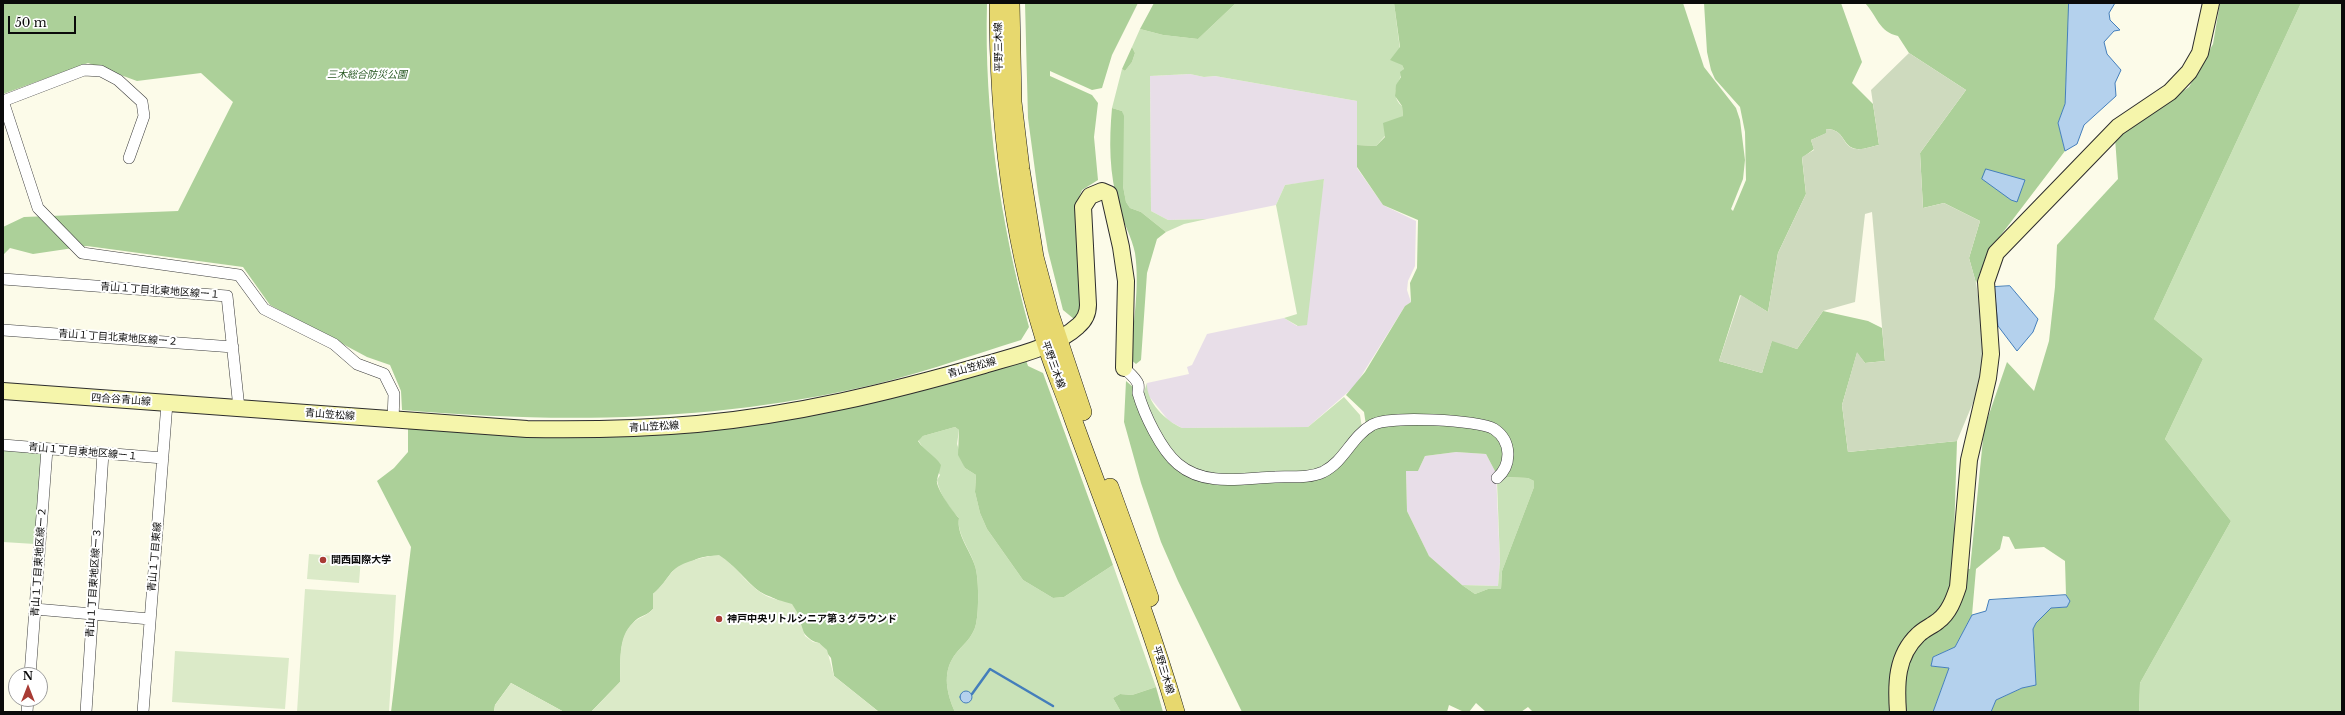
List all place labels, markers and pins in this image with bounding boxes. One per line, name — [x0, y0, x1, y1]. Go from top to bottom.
place label: 関西国際大学 — [331, 554, 391, 566]
marker: 関西国際大学 — [318, 555, 328, 565]
place label: 神戸中央リトルシニア第３グラウンド — [727, 613, 897, 625]
marker: 神戸中央リトルシニア第３グラウンド — [714, 614, 724, 624]

